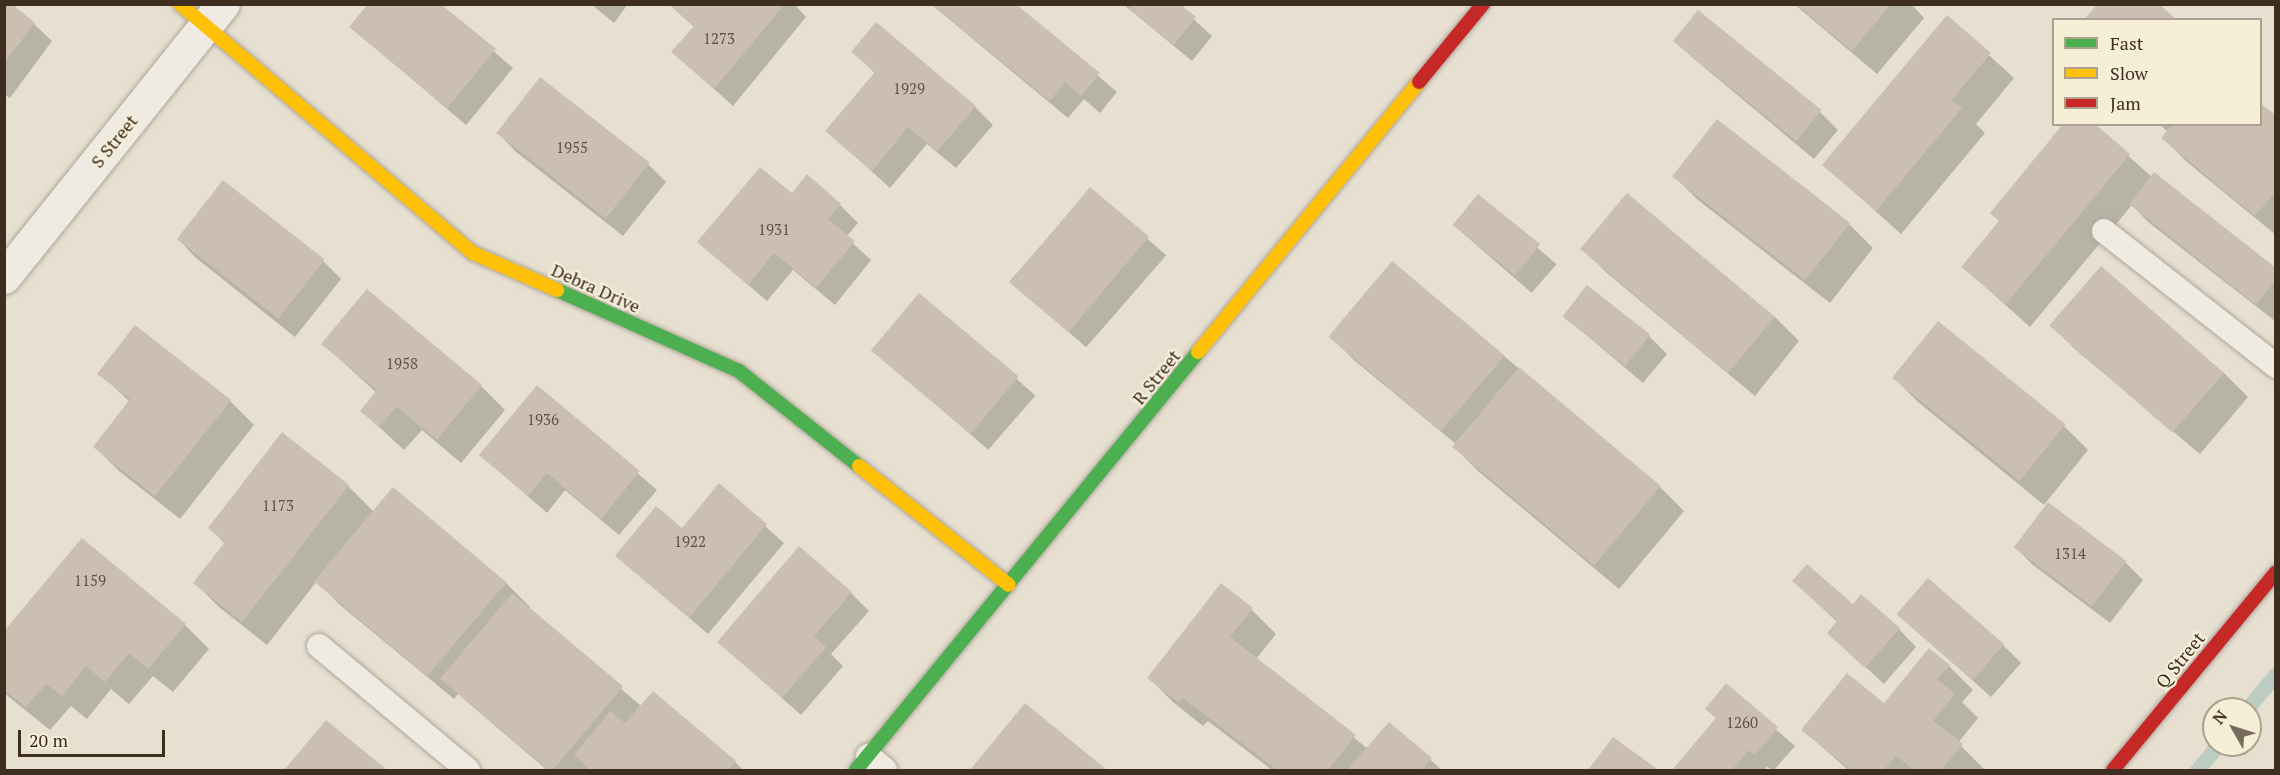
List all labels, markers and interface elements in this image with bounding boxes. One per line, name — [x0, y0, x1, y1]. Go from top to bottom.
legend — [2052, 18, 2262, 126]
house number: 1273 — [703, 30, 735, 48]
text: Fast — [2110, 31, 2143, 55]
text: Slow — [2110, 61, 2148, 85]
house number: 1929 — [893, 80, 925, 98]
text: Jam — [2110, 91, 2141, 115]
street label: S Street — [86, 110, 142, 172]
house number: 1955 — [556, 139, 588, 157]
house number: 1931 — [758, 221, 790, 239]
street label: Debra Drive — [548, 259, 644, 317]
street label: R Street — [1128, 345, 1184, 409]
house number: 1958 — [386, 355, 418, 373]
house number: 1936 — [527, 411, 559, 429]
house number: 1173 — [262, 497, 294, 515]
house number: 1922 — [674, 533, 706, 551]
house number: 1314 — [2054, 545, 2086, 563]
house number: 1159 — [74, 572, 106, 590]
street label: Q Street — [2151, 628, 2209, 692]
north arrow — [2202, 697, 2262, 757]
text: N — [2207, 705, 2232, 729]
house number: 1260 — [1726, 714, 1758, 732]
scale bar — [21, 718, 168, 756]
text: 20 m — [29, 728, 68, 752]

